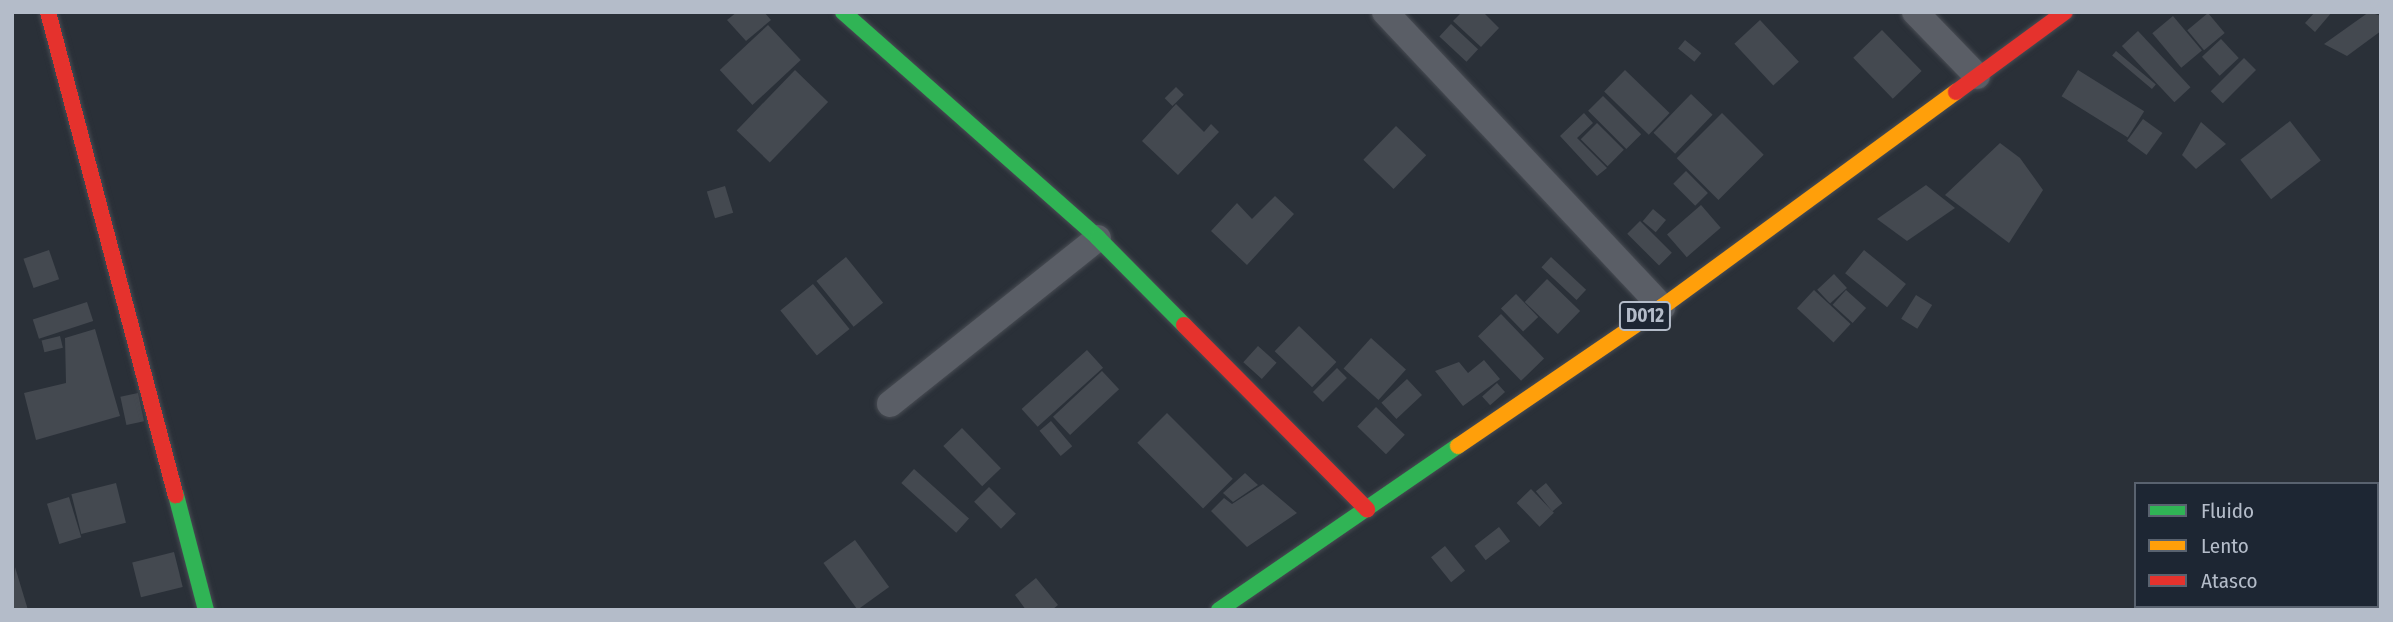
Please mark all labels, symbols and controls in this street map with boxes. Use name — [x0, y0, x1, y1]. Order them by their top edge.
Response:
road number: D012 — [1619, 300, 1671, 332]
legend — [2134, 482, 2379, 608]
text: Fluido — [2201, 498, 2254, 524]
text: Lento — [2201, 533, 2249, 559]
text: Atasco — [2201, 568, 2258, 594]

